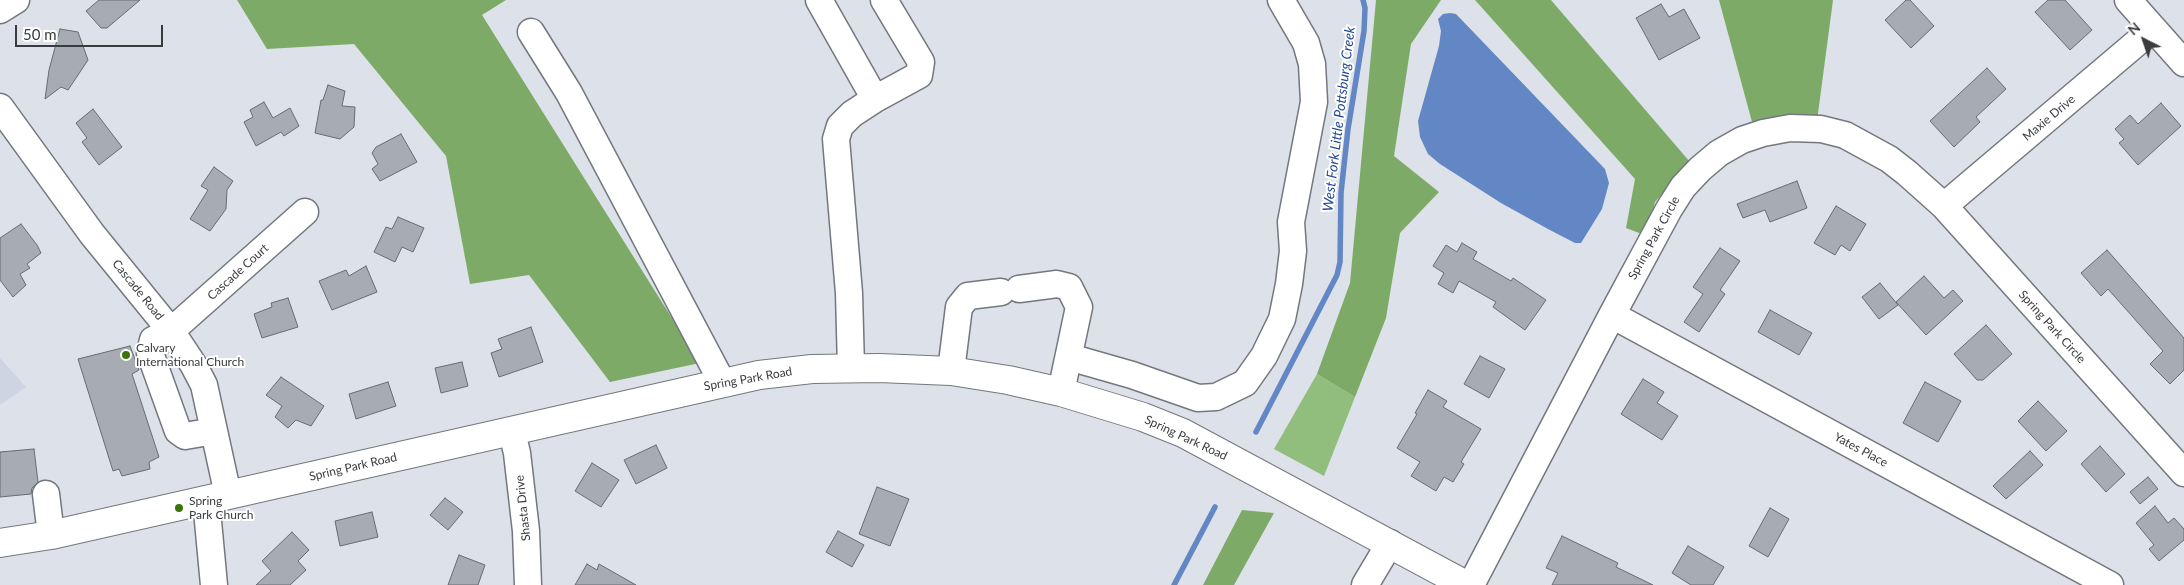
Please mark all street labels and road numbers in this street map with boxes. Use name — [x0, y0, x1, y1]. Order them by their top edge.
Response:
street label: Maxie Drive — [2020, 92, 2078, 144]
street label: Spring Park Circle — [1625, 194, 1683, 282]
street label: Cascade Court — [205, 241, 271, 303]
street label: Cascade Road — [109, 257, 167, 323]
street label: Spring Park Circle — [2016, 288, 2088, 366]
street label: Spring Park Road — [703, 364, 793, 394]
street label: Spring Park Road — [1142, 413, 1230, 463]
street label: Yates Place — [1832, 430, 1890, 470]
street label: Spring Park Road — [308, 450, 398, 484]
street label: Shasta Drive — [512, 474, 534, 542]

